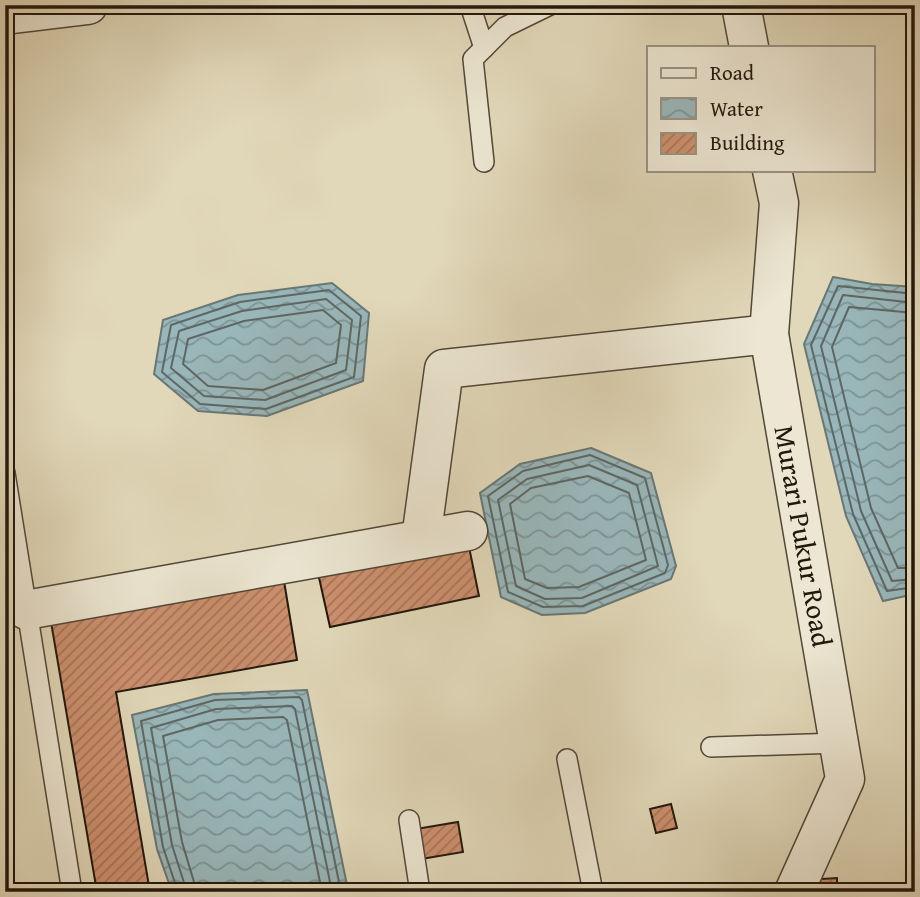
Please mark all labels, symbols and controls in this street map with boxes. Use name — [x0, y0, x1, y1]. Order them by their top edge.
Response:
legend — [647, 46, 874, 172]
text: Road — [710, 57, 755, 88]
text: Water — [710, 93, 763, 124]
text: Building — [710, 127, 785, 158]
street label: Murari Pukur Road — [764, 422, 844, 650]

